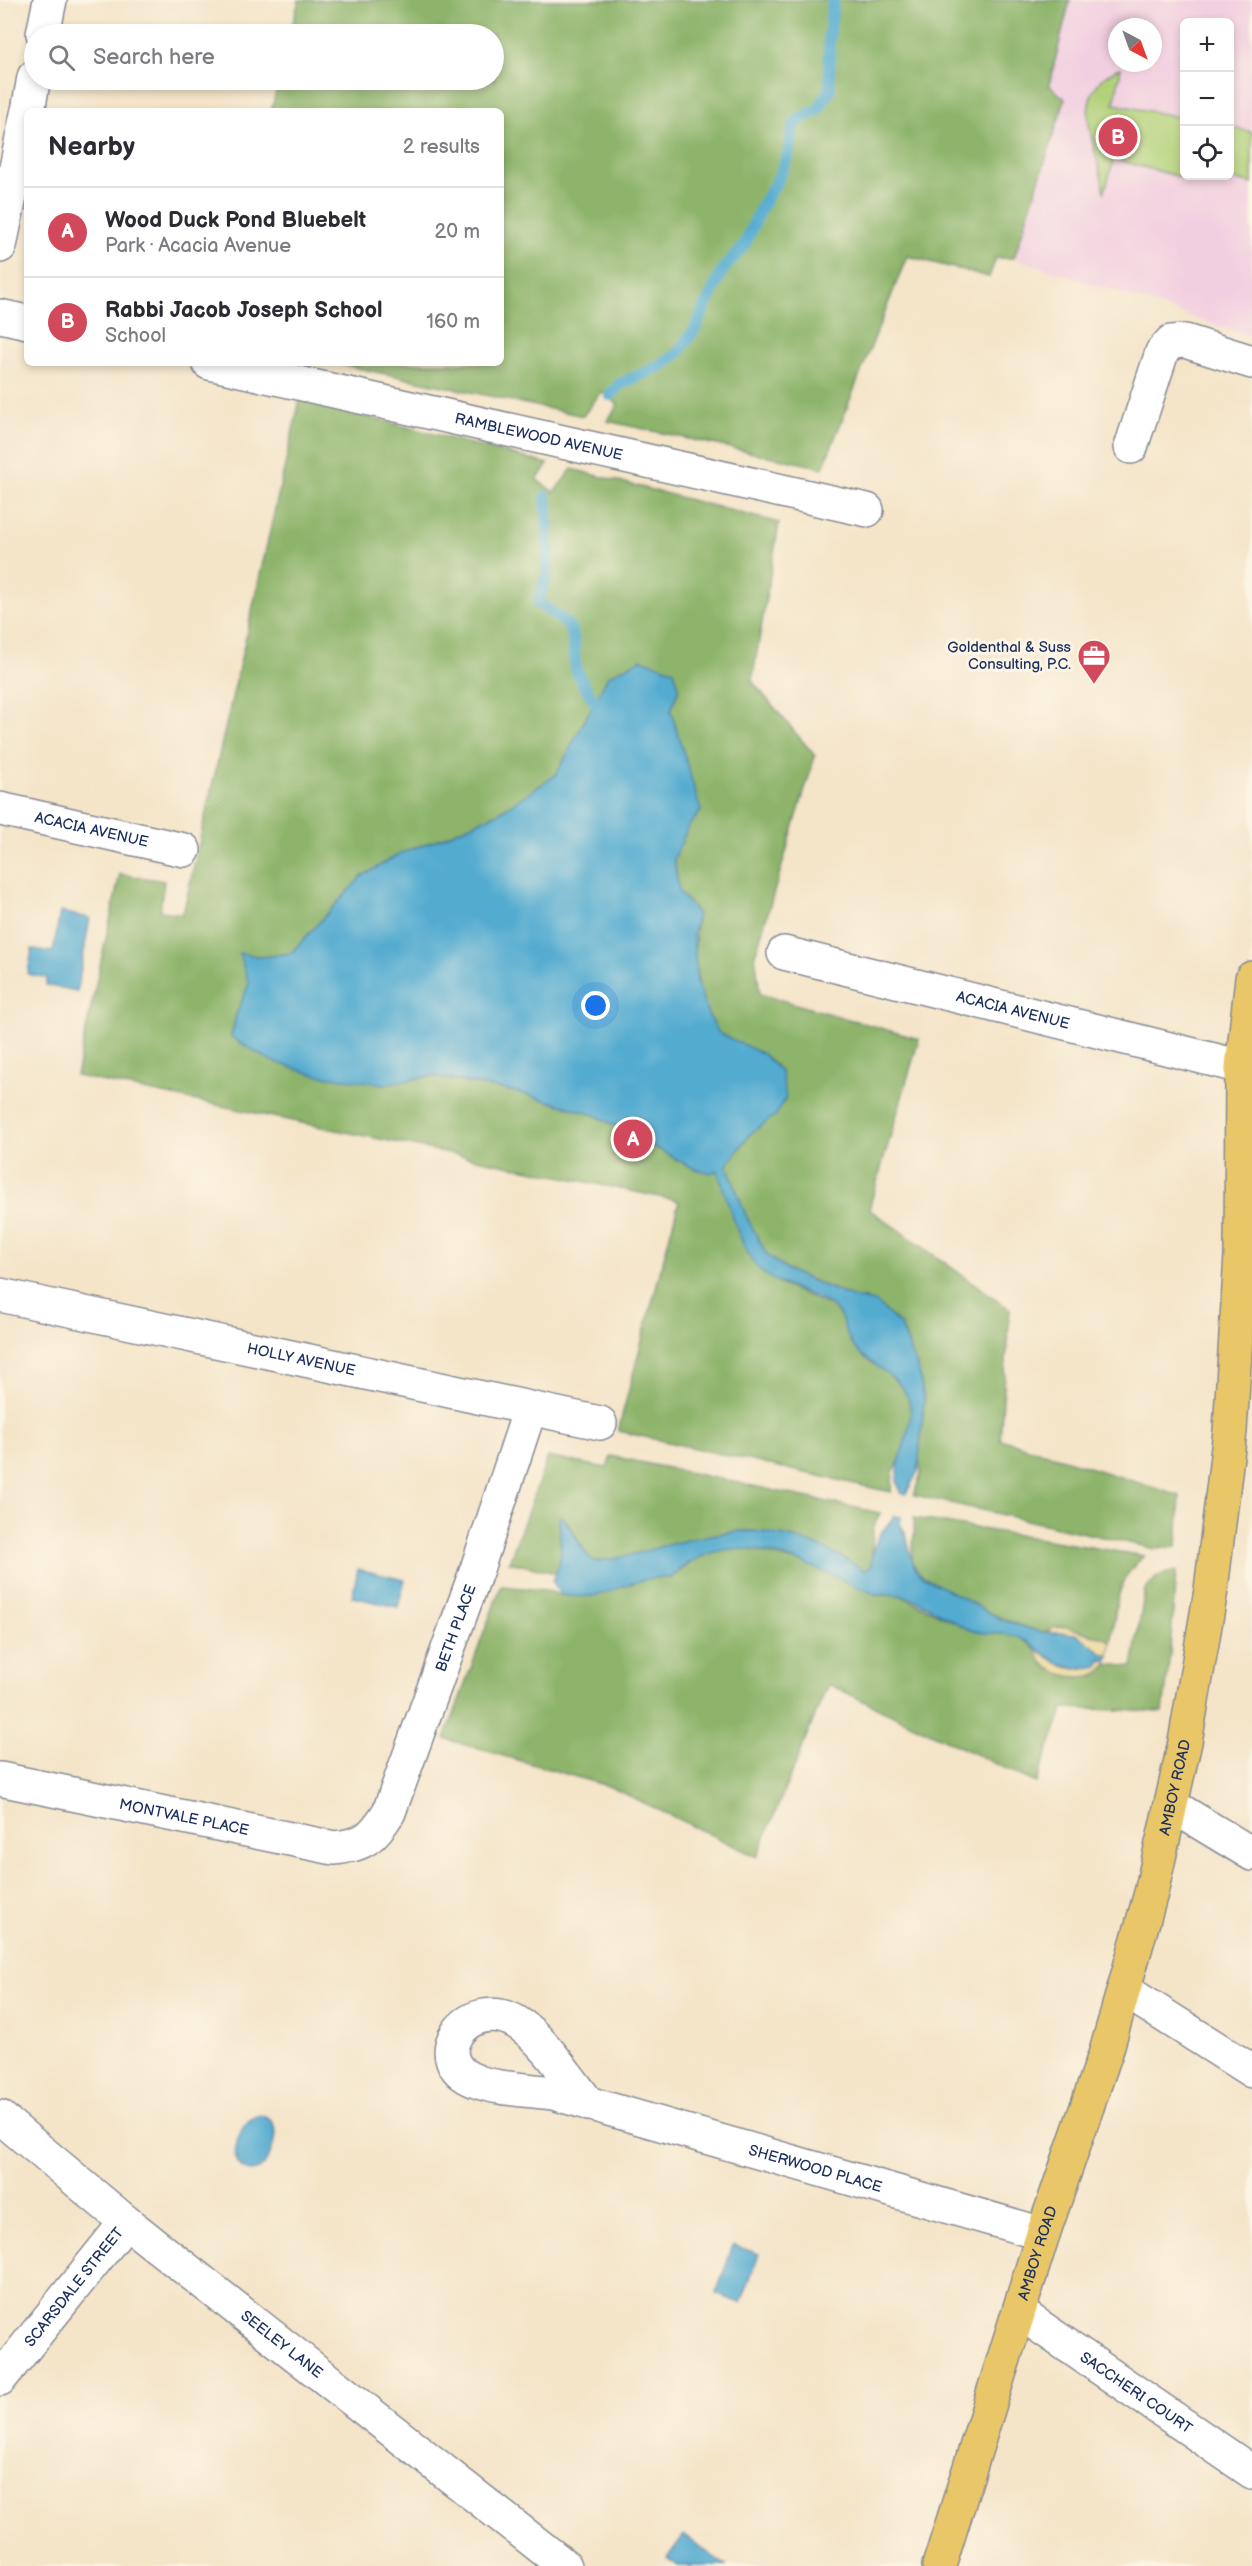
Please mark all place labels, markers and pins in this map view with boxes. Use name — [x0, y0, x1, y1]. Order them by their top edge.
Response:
pin: B — [1098, 114, 1138, 160]
place label: Goldenthal & Suss Consulting, P.C. — [947, 638, 1072, 674]
office icon: Goldenthal & Suss Consulting, P.C. — [1076, 638, 1112, 685]
pin: A — [614, 1116, 652, 1162]

